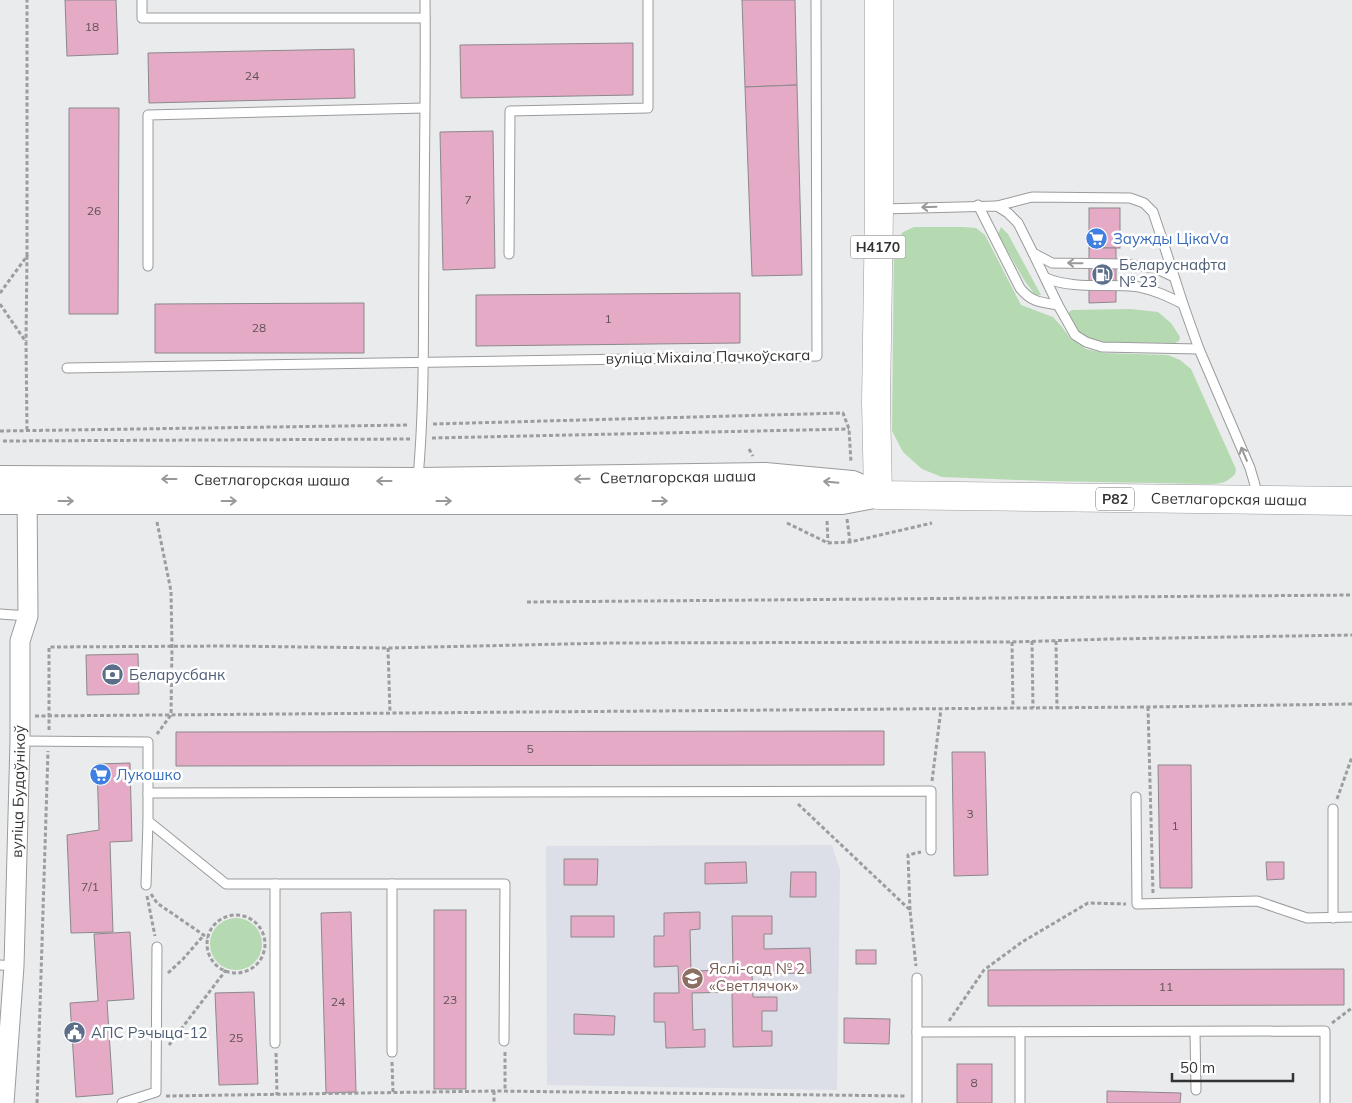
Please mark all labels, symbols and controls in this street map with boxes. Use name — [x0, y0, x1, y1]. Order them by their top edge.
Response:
house number: 18 — [85, 19, 99, 34]
house number: 24 — [245, 68, 259, 83]
house number: 7 — [464, 192, 472, 207]
house number: 26 — [87, 203, 101, 218]
one-way arrow — [921, 203, 937, 212]
supermarket icon: Заужды ЦікаVа — [1085, 227, 1109, 251]
place label: Заужды ЦікаVа — [1113, 229, 1229, 248]
road number: Н4170 — [850, 236, 906, 258]
place label: Беларуснафта № 23 — [1119, 255, 1226, 291]
one-way arrow — [1068, 259, 1084, 268]
fuel station icon: Беларуснафта № 23 — [1091, 262, 1115, 286]
house number: 1 — [604, 311, 612, 326]
house number: 28 — [252, 320, 266, 335]
street label: вуліца Міхаіла Пачкоўскага — [606, 345, 810, 368]
one-way arrow — [1239, 447, 1248, 462]
street label: Светлагорская шаша — [600, 466, 756, 487]
street label: Светлагорская шаша — [194, 470, 350, 490]
one-way arrow — [161, 474, 178, 484]
one-way arrow — [574, 474, 590, 483]
one-way arrow — [376, 476, 392, 486]
one-way arrow — [824, 477, 840, 487]
road number: Р82 — [1096, 488, 1134, 510]
street label: Светлагорская шаша — [1151, 488, 1307, 509]
one-way arrow — [58, 496, 74, 506]
one-way arrow — [220, 496, 236, 506]
one-way arrow — [435, 496, 451, 506]
one-way arrow — [652, 496, 668, 506]
bank icon: Беларусбанк — [101, 663, 125, 687]
place label: Беларусбанк — [129, 665, 226, 684]
street label: вуліца Будаўнікоў — [7, 725, 29, 858]
house number: 5 — [526, 741, 534, 756]
supermarket icon: Лукошко — [88, 763, 112, 787]
place label: Лукошко — [116, 765, 181, 784]
house number: 3 — [966, 806, 974, 821]
house number: 1 — [1171, 818, 1179, 833]
house number: 7/1 — [81, 879, 99, 894]
place label: Яслі-сад № 2 «Светлячок» — [709, 959, 805, 995]
school or university icon: Яслі-сад № 2 «Светлячок» — [681, 966, 705, 990]
house number: 11 — [1159, 979, 1173, 994]
house number: 23 — [443, 992, 457, 1007]
house number: 24 — [331, 994, 345, 1009]
public building icon: АПС Рэчыца-12 — [63, 1021, 87, 1045]
place label: АПС Рэчыца-12 — [91, 1023, 208, 1042]
house number: 25 — [229, 1030, 243, 1045]
scale bar — [1172, 1050, 1293, 1082]
text: 50 m — [1180, 1058, 1215, 1077]
house number: 8 — [970, 1075, 978, 1090]

